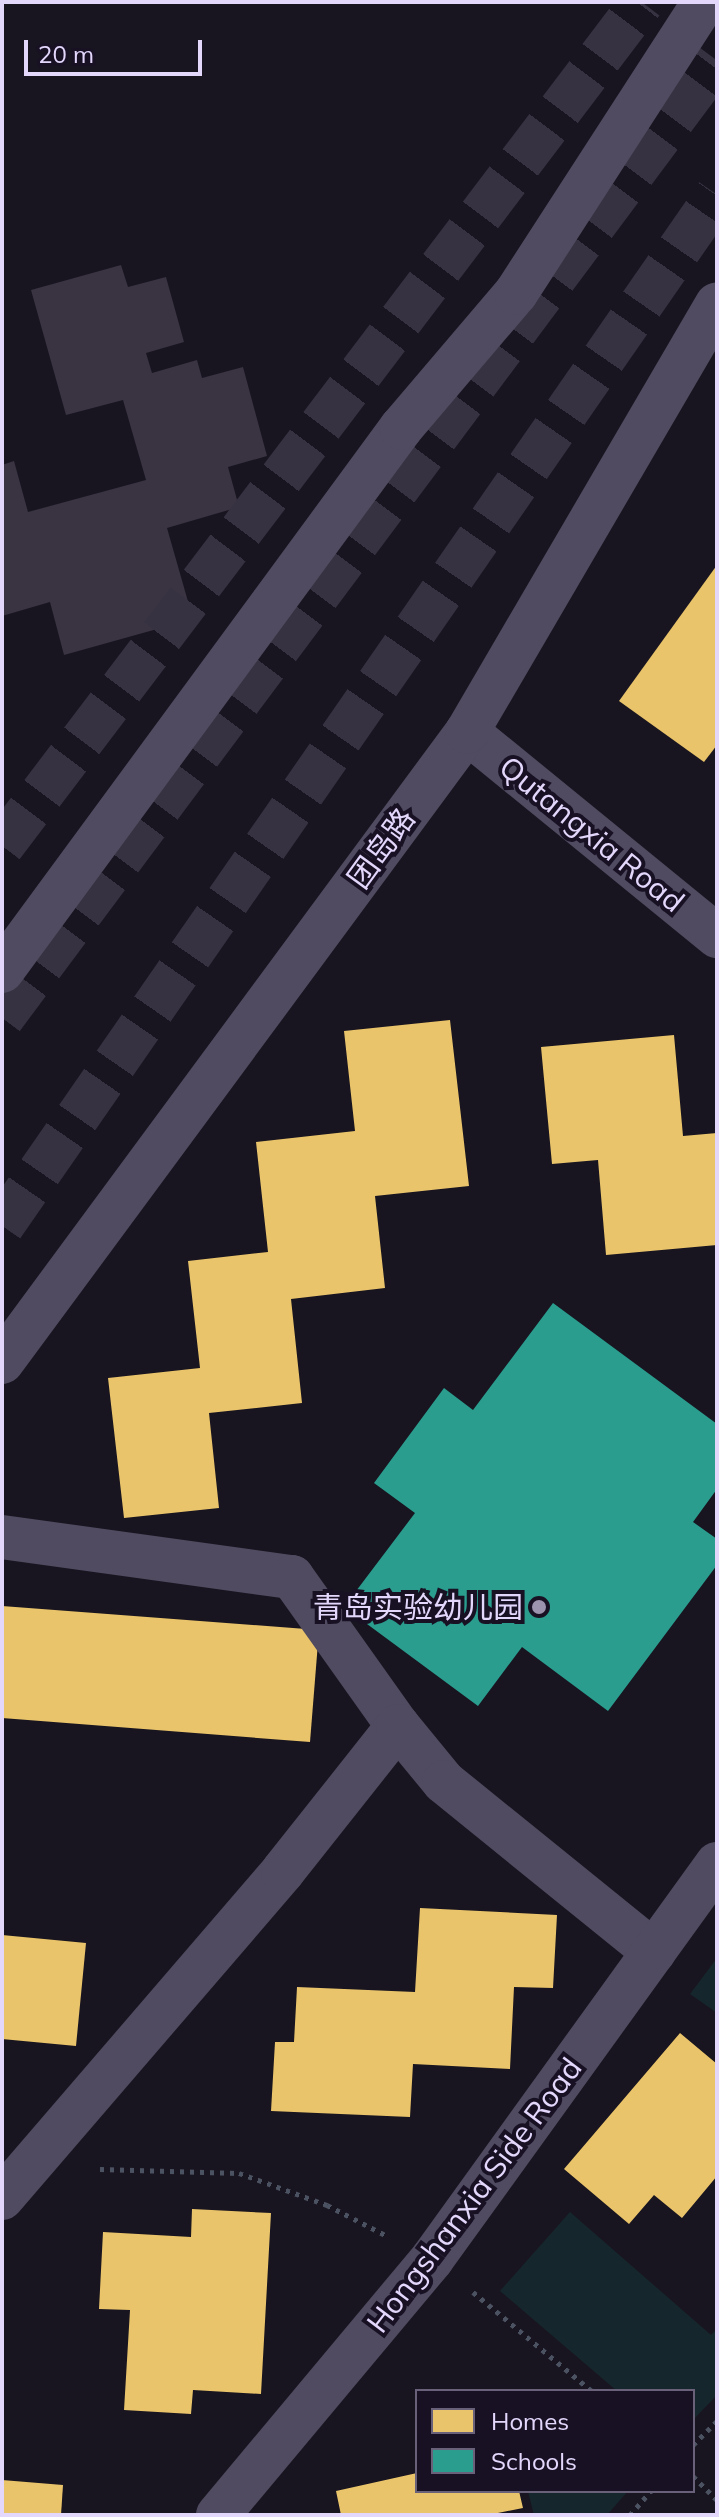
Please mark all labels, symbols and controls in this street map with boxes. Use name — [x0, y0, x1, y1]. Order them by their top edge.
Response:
scale bar — [28, 24, 206, 74]
text: 20 m — [38, 39, 94, 69]
street label: Qutangxia Road — [492, 749, 692, 919]
street label: 团岛路 — [340, 801, 422, 895]
place label: 青岛实验幼儿园 — [313, 1589, 523, 1625]
marker: 青岛实验幼儿园 — [530, 1598, 548, 1616]
street label: Hongshanxia Side Road — [359, 2051, 589, 2339]
legend — [415, 2389, 695, 2493]
text: Homes — [491, 2406, 569, 2436]
text: Schools — [491, 2446, 577, 2476]

